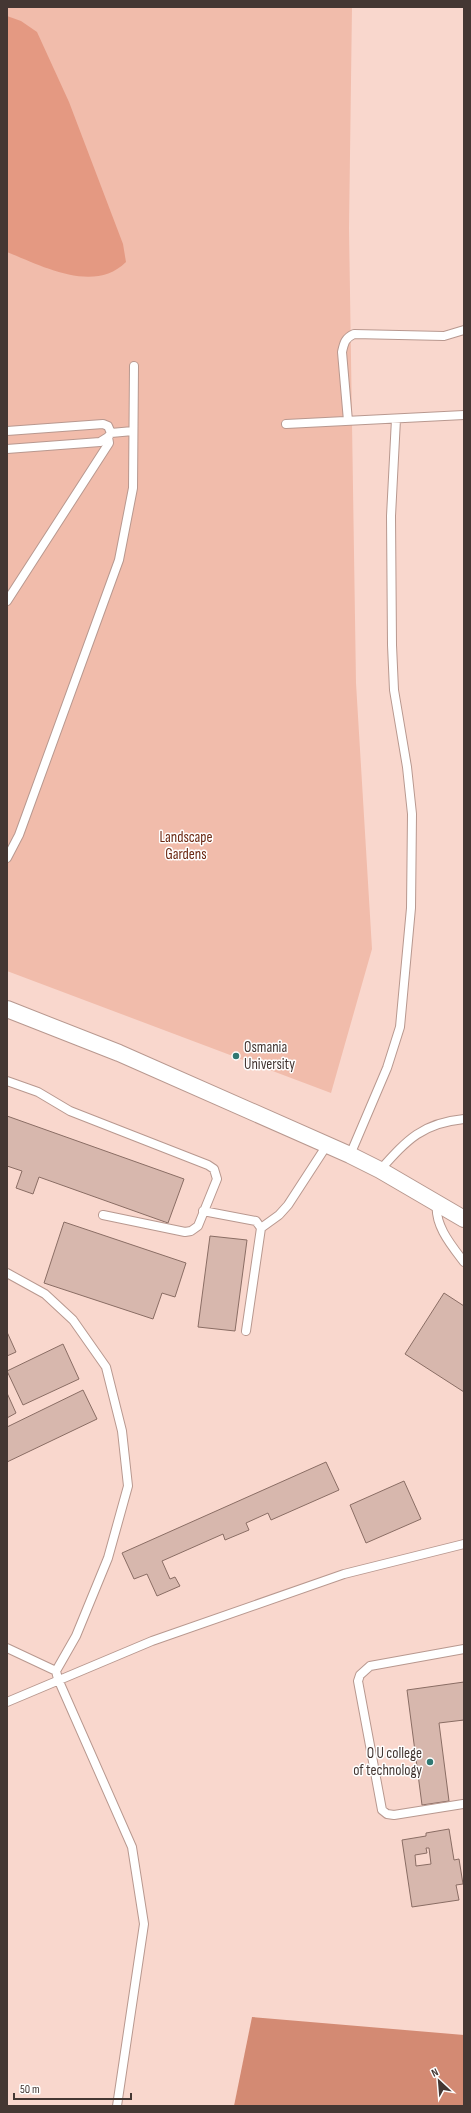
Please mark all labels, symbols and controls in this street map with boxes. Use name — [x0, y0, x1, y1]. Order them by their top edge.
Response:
park label: Landscape Gardens — [159, 828, 213, 864]
place label: Osmania University — [244, 1038, 295, 1074]
marker: Osmania University — [231, 1051, 241, 1061]
place label: O U college of technology — [353, 1744, 422, 1780]
marker: O U college of technology — [425, 1757, 435, 1767]
north arrow — [419, 2061, 459, 2101]
text: N — [429, 2065, 440, 2080]
scale bar — [14, 2075, 131, 2101]
text: 50 m — [20, 2082, 40, 2097]

